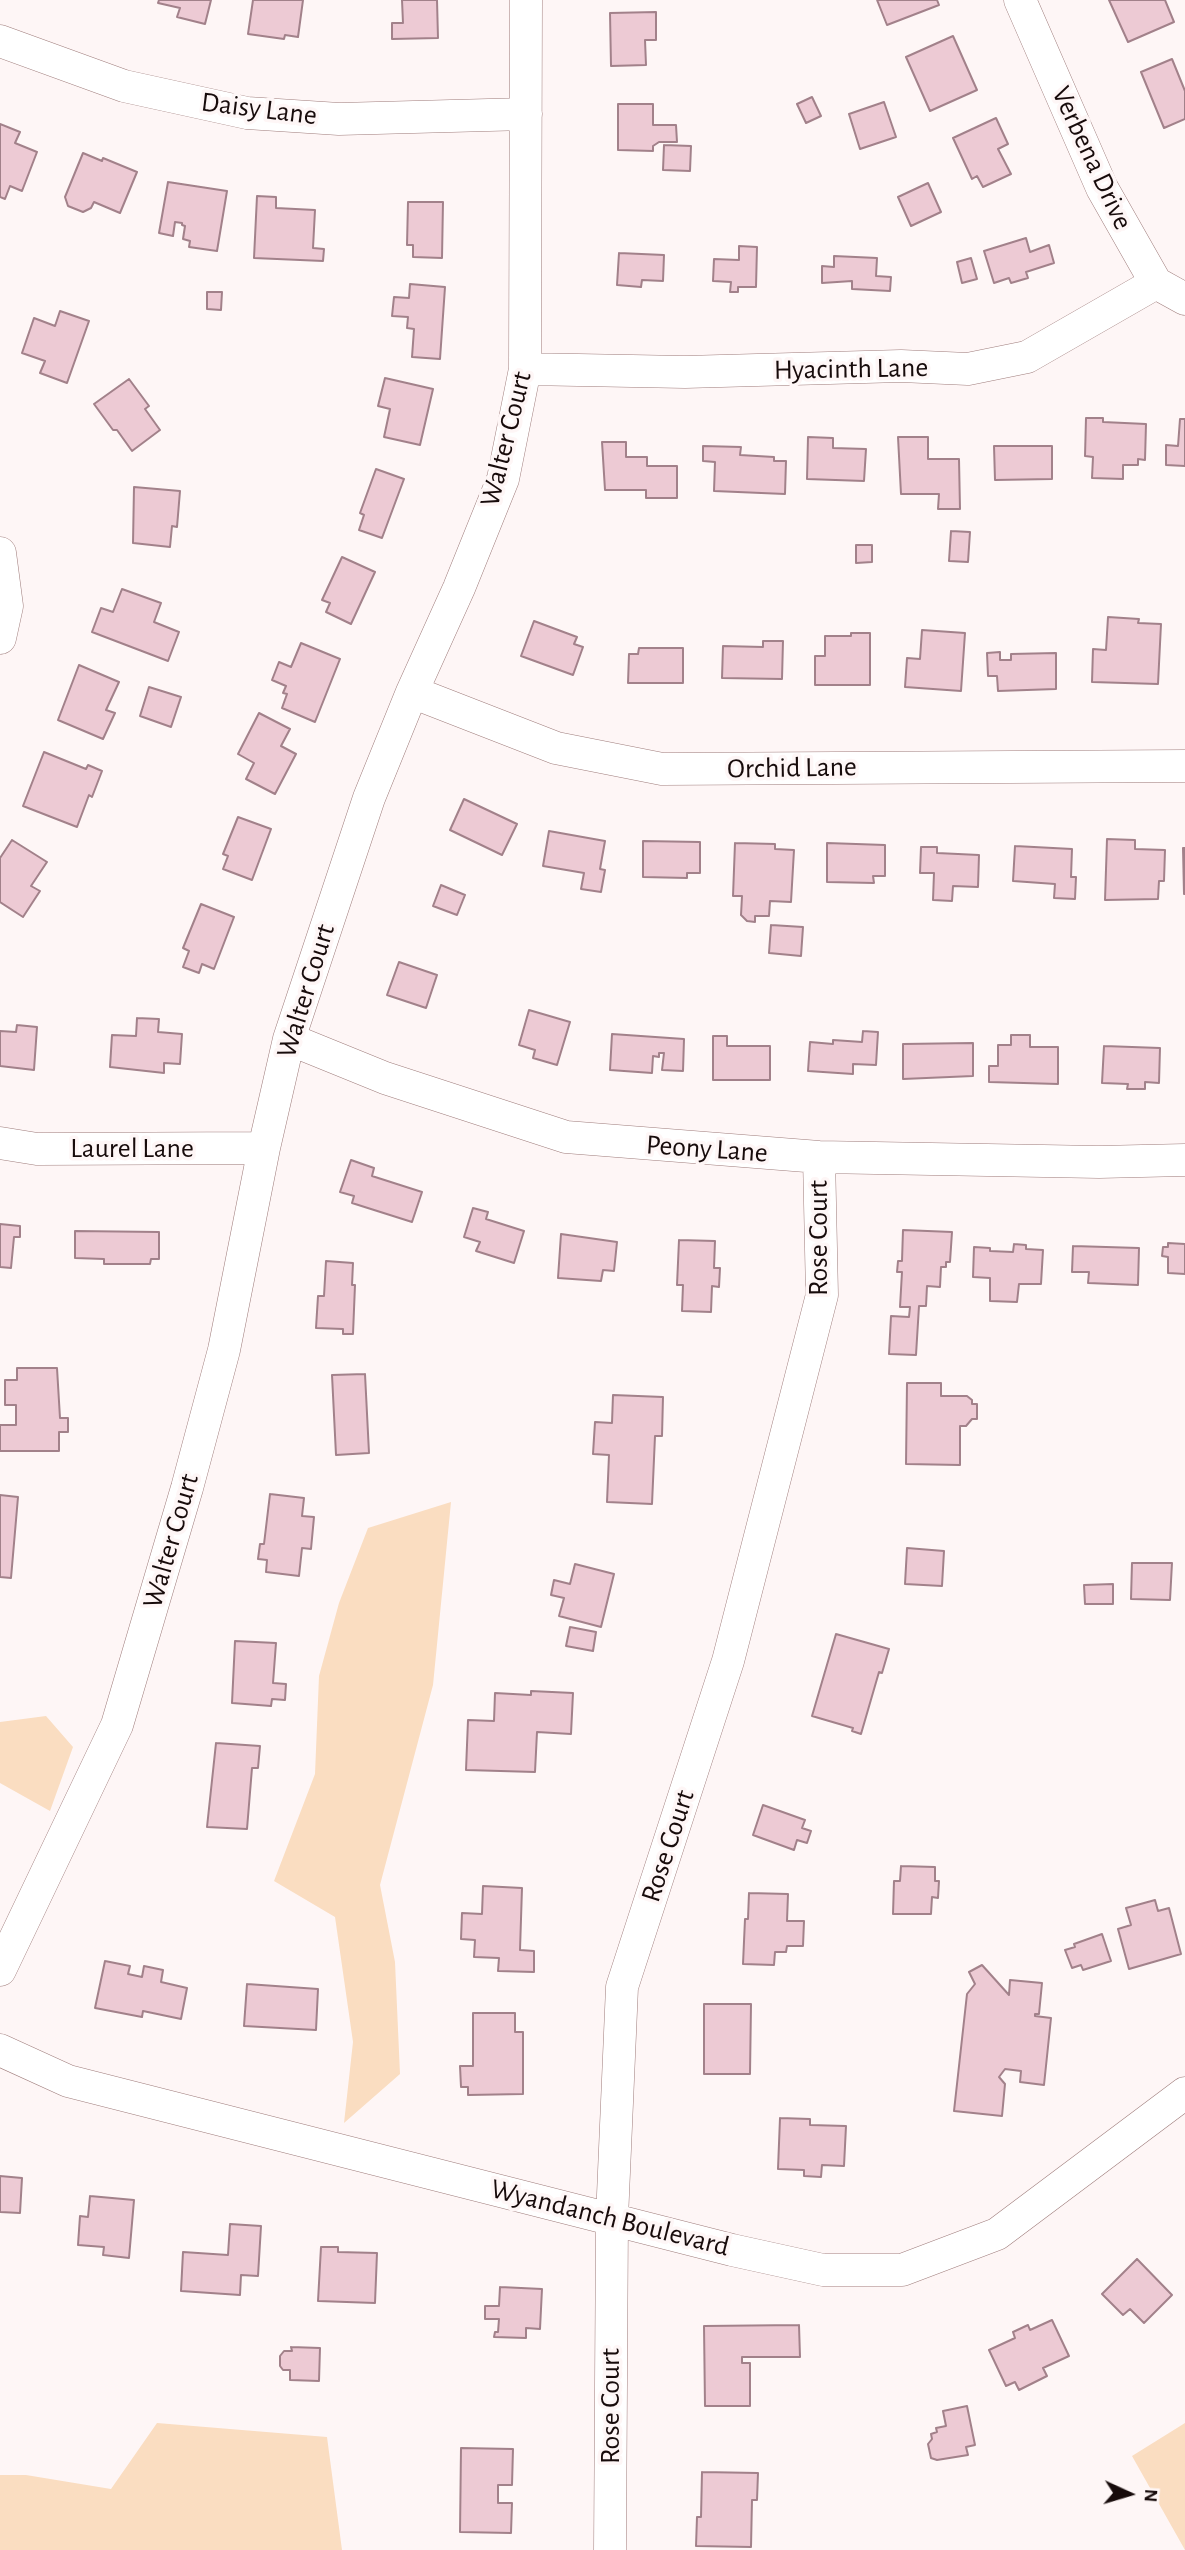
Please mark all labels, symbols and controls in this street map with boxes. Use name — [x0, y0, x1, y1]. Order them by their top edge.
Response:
street label: Verbena Drive — [1044, 81, 1140, 235]
street label: Daisy Lane — [199, 85, 319, 133]
street label: Hyacinth Lane — [773, 351, 929, 387]
street label: Walter Court — [473, 368, 539, 510]
street label: Orchid Lane — [727, 750, 857, 786]
street label: Walter Court — [270, 920, 342, 1062]
street label: Peony Lane — [645, 1128, 769, 1170]
street label: Laurel Lane — [70, 1132, 194, 1166]
street label: Rose Court — [802, 1180, 836, 1296]
street label: Walter Court — [136, 1470, 206, 1612]
street label: Rose Court — [634, 1786, 702, 1906]
street label: Wyandanch Boulevard — [487, 2172, 733, 2264]
street label: Rose Court — [594, 2348, 628, 2464]
north arrow — [1094, 2459, 1164, 2529]
text: N — [1141, 2488, 1160, 2503]

